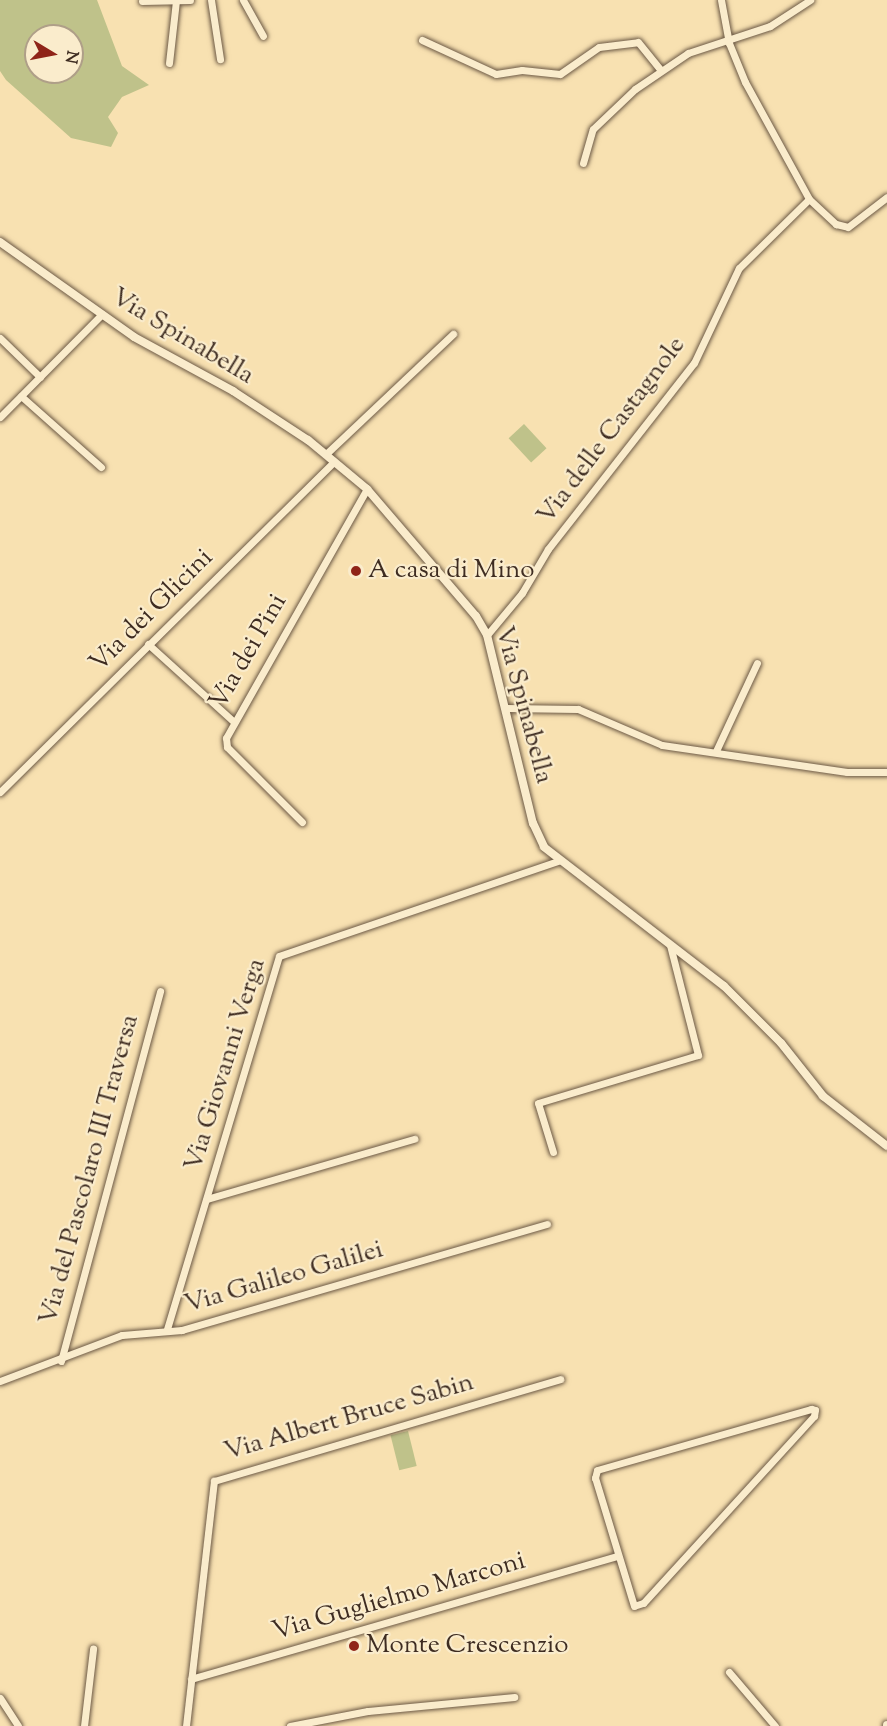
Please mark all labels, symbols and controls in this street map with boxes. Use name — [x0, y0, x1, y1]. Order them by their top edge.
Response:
north arrow — [24, 24, 84, 84]
text: N — [58, 49, 83, 65]
street label: Via Spinabella — [105, 282, 259, 392]
street label: Via delle Castagnole — [531, 331, 693, 531]
street label: Via dei Glicini — [84, 543, 220, 679]
place label: A casa di Mino — [368, 555, 534, 587]
marker: A casa di Mino — [349, 564, 363, 578]
street label: Via dei Pini — [203, 589, 295, 715]
street label: Via Spinabella — [487, 623, 559, 787]
street label: Via Giovanni Verga — [179, 955, 273, 1175]
street label: Via del Pascolaro III Traversa — [34, 1012, 146, 1328]
street label: Via Galileo Galilei — [181, 1235, 387, 1321]
street label: Via Albert Bruce Sabin — [221, 1367, 477, 1469]
street label: Via Guglielmo Marconi — [269, 1546, 529, 1648]
place label: Monte Crescenzio — [366, 1630, 569, 1662]
marker: Monte Crescenzio — [347, 1639, 361, 1653]

